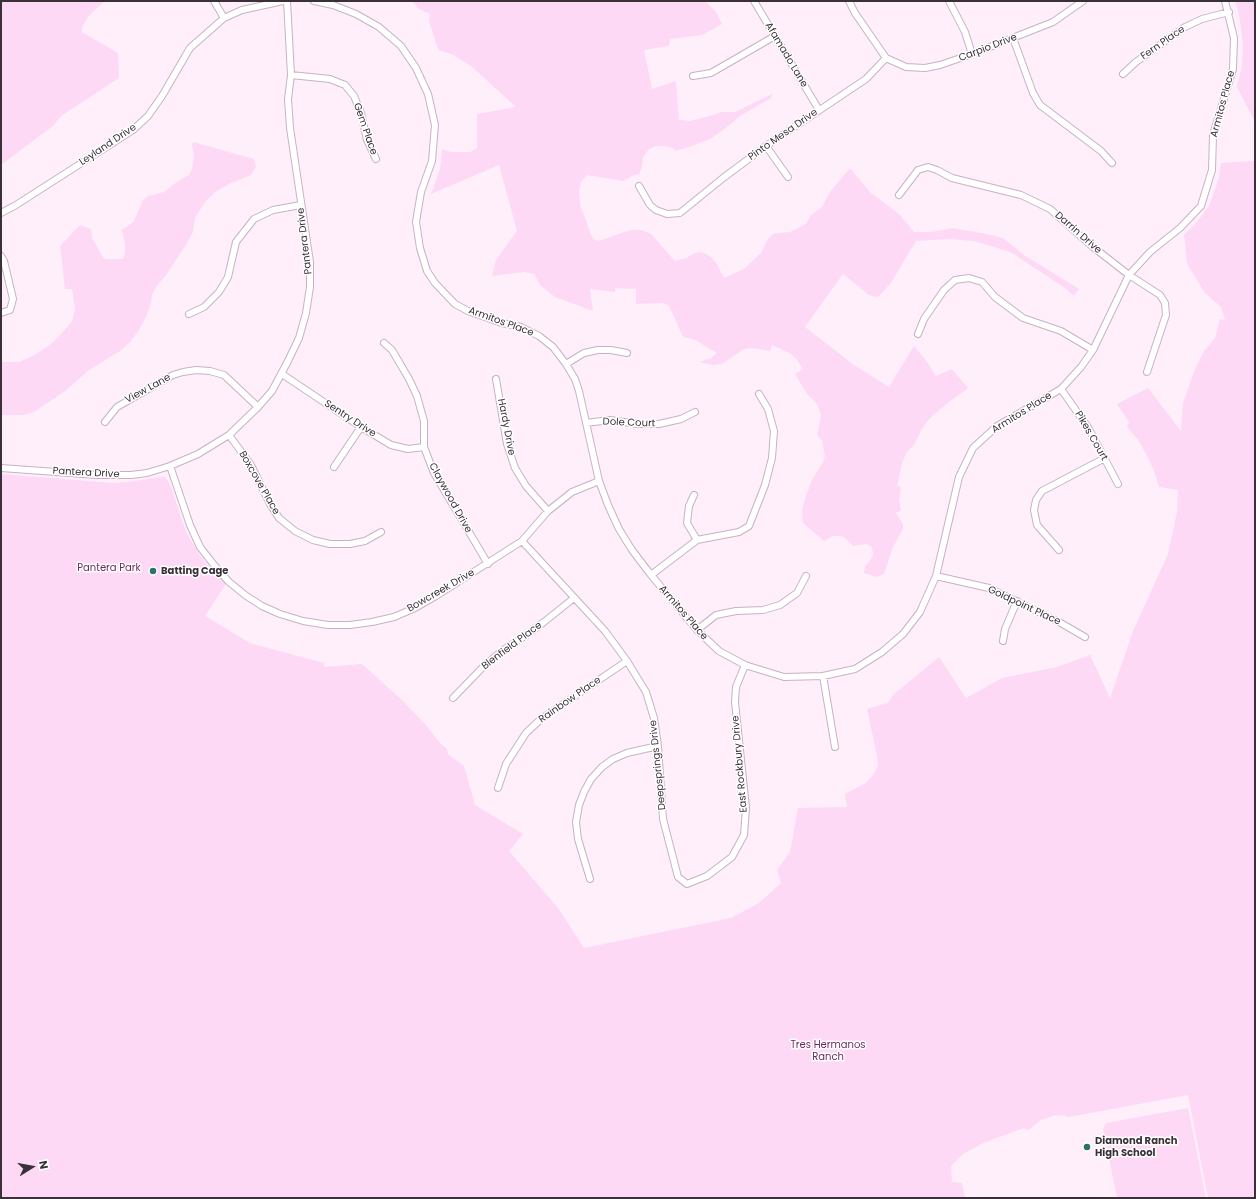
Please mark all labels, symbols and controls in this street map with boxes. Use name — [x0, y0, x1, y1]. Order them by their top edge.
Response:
street label: Afamado Lane — [762, 20, 810, 90]
street label: Fern Place — [1139, 23, 1187, 63]
street label: Carpio Drive — [957, 31, 1019, 65]
street label: Armitos Place — [1208, 69, 1238, 139]
street label: Gem Place — [350, 101, 380, 157]
street label: Pinto Mesa Drive — [746, 107, 820, 163]
street label: Leyland Drive — [77, 121, 139, 169]
street label: Pantera Drive — [295, 207, 315, 275]
street label: Darrin Drive — [1052, 209, 1104, 257]
street label: Armitos Place — [467, 305, 535, 339]
street label: View Lane — [123, 372, 173, 406]
street label: Armitos Place — [990, 390, 1054, 436]
street label: Sentry Drive — [322, 398, 378, 440]
street label: Hardy Drive — [495, 398, 517, 456]
street label: Pikes Court — [1072, 409, 1110, 463]
street label: Dole Court — [602, 416, 656, 430]
street label: Boxcove Place — [236, 449, 282, 517]
street label: Claywood Drive — [426, 461, 474, 535]
street label: Pantera Drive — [52, 465, 120, 481]
park label: Pantera Park — [77, 562, 141, 574]
place label: Batting Cage — [161, 565, 228, 577]
marker: Batting Cage — [148, 566, 158, 576]
street label: Bowcreek Drive — [405, 567, 477, 615]
street label: Armitos Place — [656, 583, 710, 643]
street label: Goldpoint Place — [986, 584, 1062, 628]
street label: Blenfield Place — [480, 619, 544, 673]
street label: Rainbow Place — [537, 674, 603, 726]
street label: East Rockbury Drive — [730, 715, 750, 813]
street label: Deepsprings Drive — [647, 719, 669, 811]
park label: Tres Hermanos Ranch — [790, 1039, 866, 1062]
place label: Diamond Ranch High School — [1095, 1135, 1177, 1158]
marker: Diamond Ranch High School — [1082, 1142, 1092, 1152]
north arrow — [12, 1147, 52, 1187]
text: N — [35, 1159, 52, 1170]

